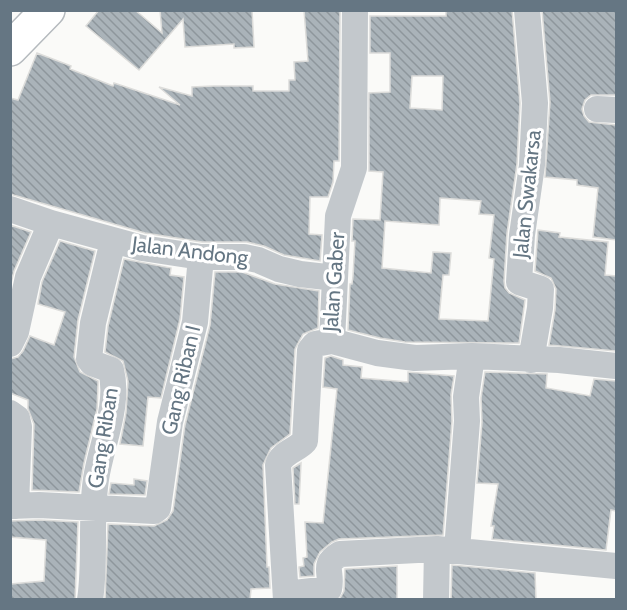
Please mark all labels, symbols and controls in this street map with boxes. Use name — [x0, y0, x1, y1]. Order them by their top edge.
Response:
street label: Jalan Swakarsa — [507, 129, 546, 260]
street label: Jalan Andong — [130, 231, 250, 270]
street label: Jalan Gaber — [317, 231, 349, 334]
street label: Gang Riban I — [156, 323, 205, 437]
street label: Gang Riban — [82, 386, 123, 490]

